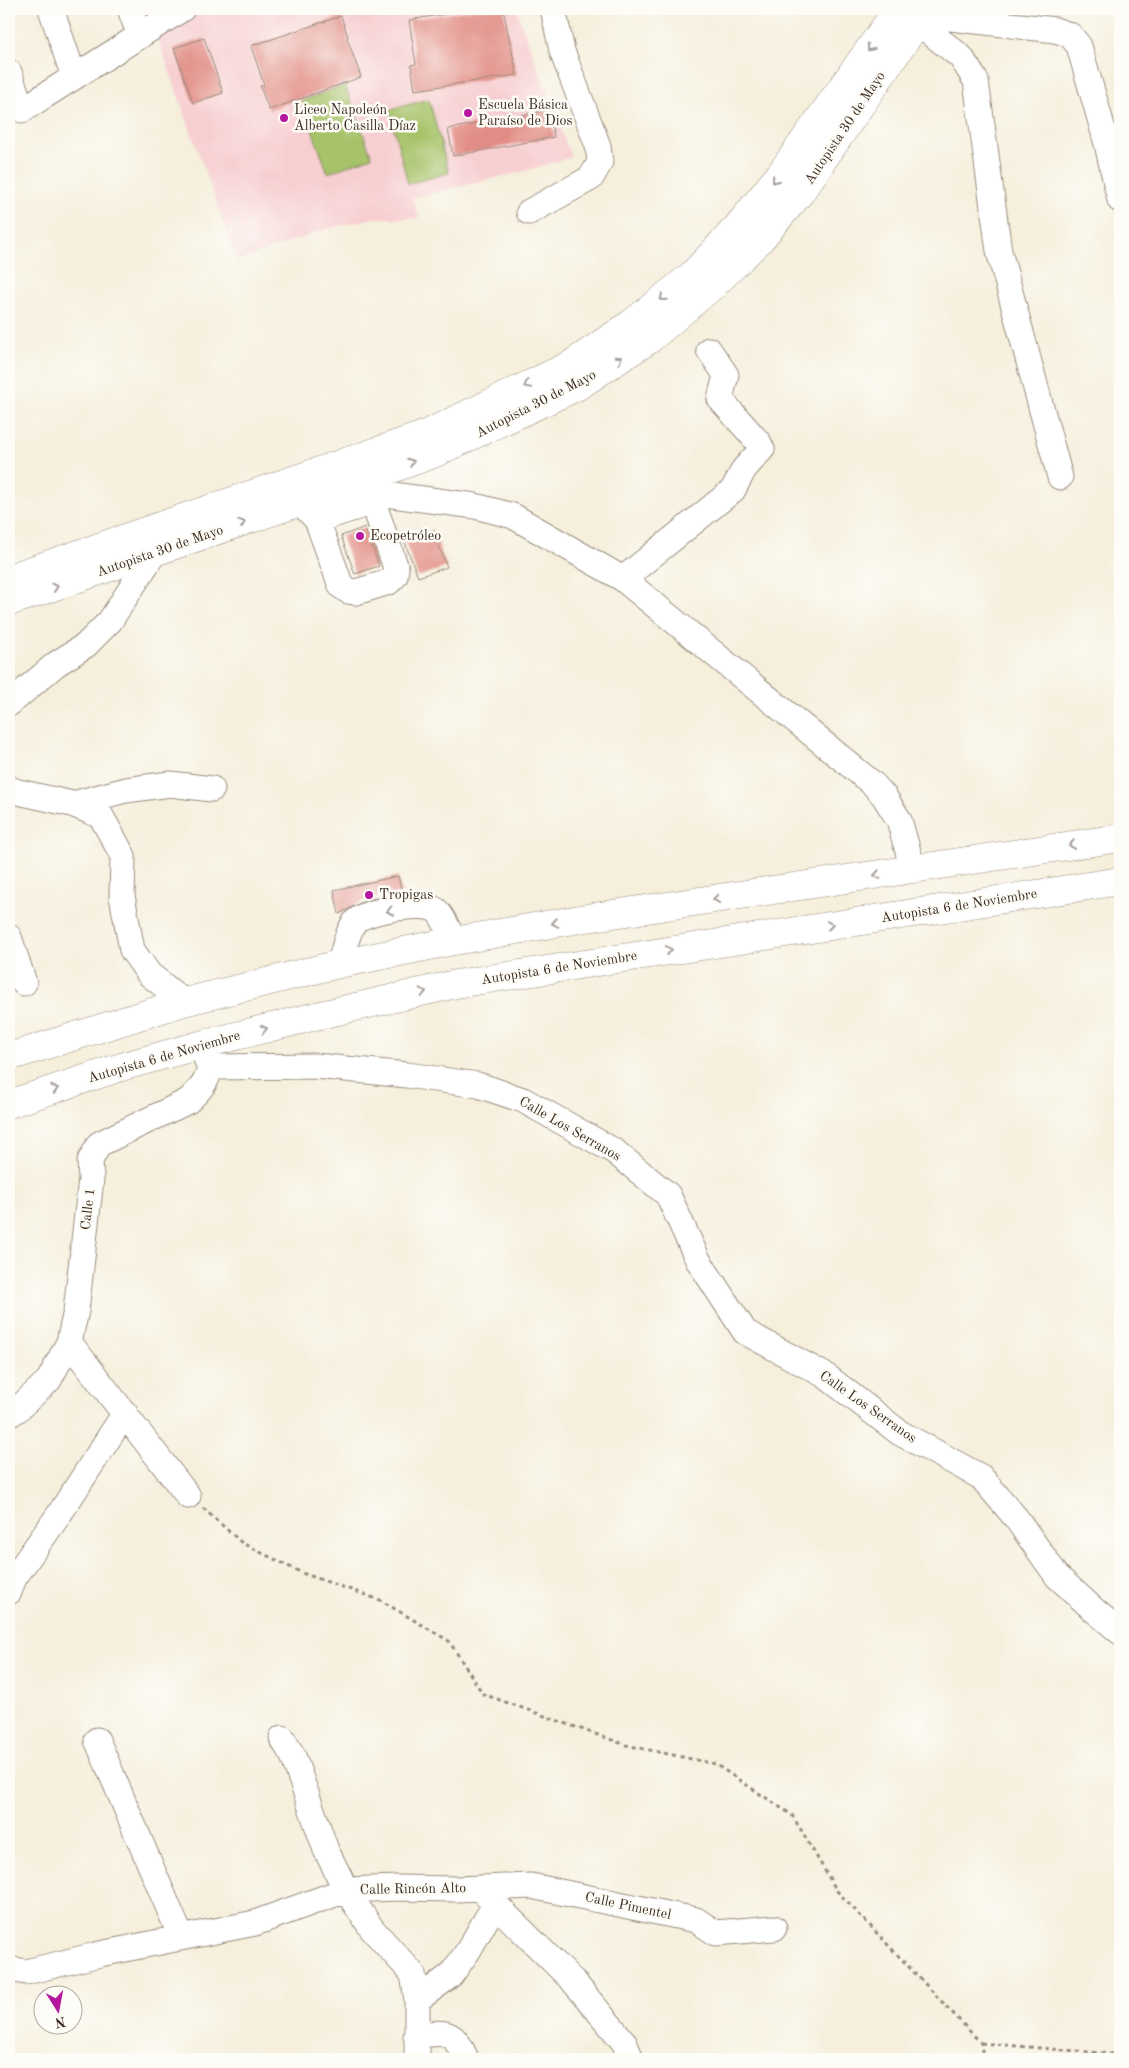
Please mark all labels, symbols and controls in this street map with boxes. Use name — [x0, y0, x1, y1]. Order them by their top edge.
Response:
one-way arrow — [867, 43, 876, 52]
street label: Autopista 30 de Mayo — [802, 69, 888, 187]
place label: Escuela Básica Paraíso de Dios — [478, 98, 573, 128]
place label: Liceo Napoleón Alberto Casilla Díaz — [294, 103, 416, 133]
marker: Escuela Básica Paraíso de Dios — [462, 107, 474, 119]
marker: Liceo Napoleón Alberto Casilla Díaz — [278, 112, 290, 124]
one-way arrow — [771, 175, 780, 184]
one-way arrow — [660, 292, 669, 300]
one-way arrow — [613, 356, 623, 365]
street label: Autopista 30 de Mayo — [474, 368, 598, 440]
one-way arrow — [523, 379, 532, 389]
one-way arrow — [407, 458, 415, 468]
one-way arrow — [237, 519, 245, 529]
street label: Autopista 30 de Mayo — [95, 523, 225, 579]
place label: Ecopetróleo — [370, 529, 441, 543]
marker: Ecopetróleo — [354, 530, 366, 542]
one-way arrow — [50, 583, 59, 593]
one-way arrow — [1068, 839, 1076, 850]
one-way arrow — [872, 869, 881, 879]
street label: Autopista 6 de Noviembre — [880, 887, 1038, 925]
place label: Tropigas — [379, 888, 433, 902]
marker: Tropigas — [363, 889, 375, 901]
one-way arrow — [712, 893, 720, 903]
one-way arrow — [385, 905, 394, 915]
one-way arrow — [551, 918, 560, 928]
one-way arrow — [825, 921, 834, 931]
one-way arrow — [665, 946, 674, 956]
street label: Autopista 6 de Noviembre — [480, 949, 638, 987]
one-way arrow — [418, 987, 427, 998]
one-way arrow — [260, 1024, 268, 1034]
street label: Autopista 6 de Noviembre — [86, 1029, 242, 1085]
one-way arrow — [50, 1085, 59, 1095]
street label: Calle Los Serranos — [517, 1094, 623, 1164]
street label: Calle 1 — [78, 1187, 98, 1231]
street label: Calle Los Serranos — [817, 1368, 919, 1446]
street label: Calle Rincón Alto — [360, 1881, 466, 1897]
street label: Calle Pimentel — [584, 1890, 673, 1922]
north arrow — [32, 1986, 82, 2036]
text: N — [53, 2014, 67, 2030]

